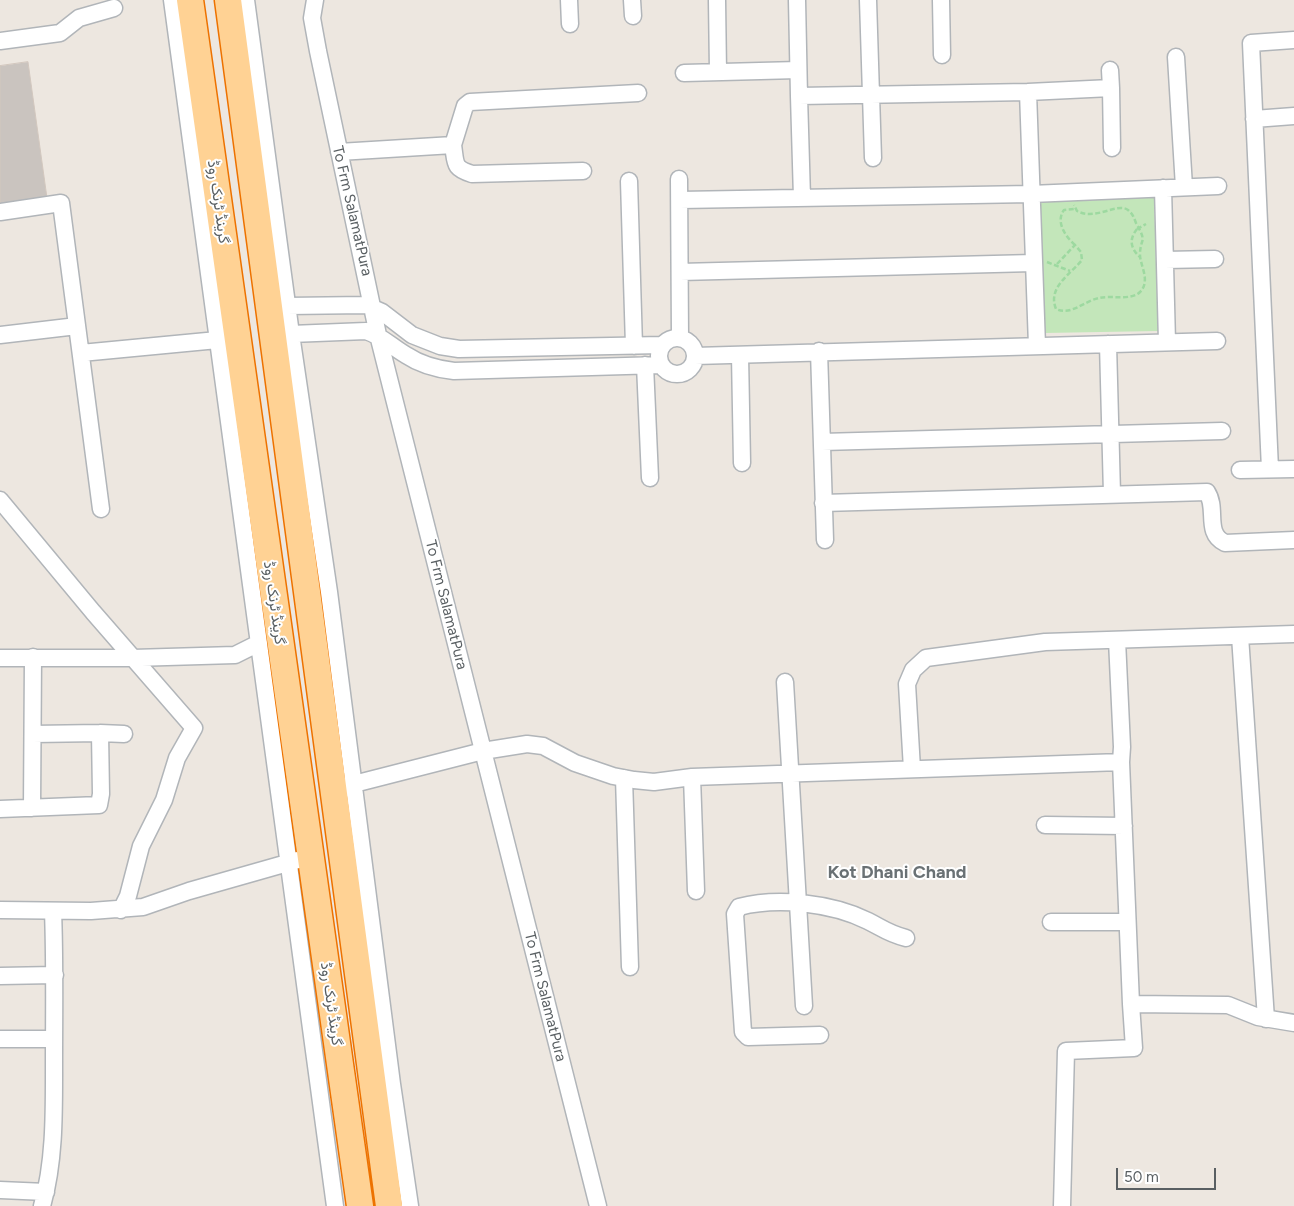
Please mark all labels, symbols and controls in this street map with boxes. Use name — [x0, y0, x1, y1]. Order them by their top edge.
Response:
street label: To Frm SalamatPura — [328, 144, 376, 278]
street label: گرینڈ ٹرنک روڈ — [203, 159, 233, 245]
street label: To Frm SalamatPura — [421, 538, 471, 672]
street label: گرینڈ ٹرنک روڈ — [259, 560, 289, 646]
district label: Kot Dhani Chand — [828, 862, 966, 884]
street label: To Frm SalamatPura — [520, 930, 570, 1064]
street label: گرینڈ ٹرنک روڈ — [316, 961, 346, 1047]
scale bar — [1119, 1158, 1219, 1190]
text: 50 m — [1124, 1168, 1159, 1186]

